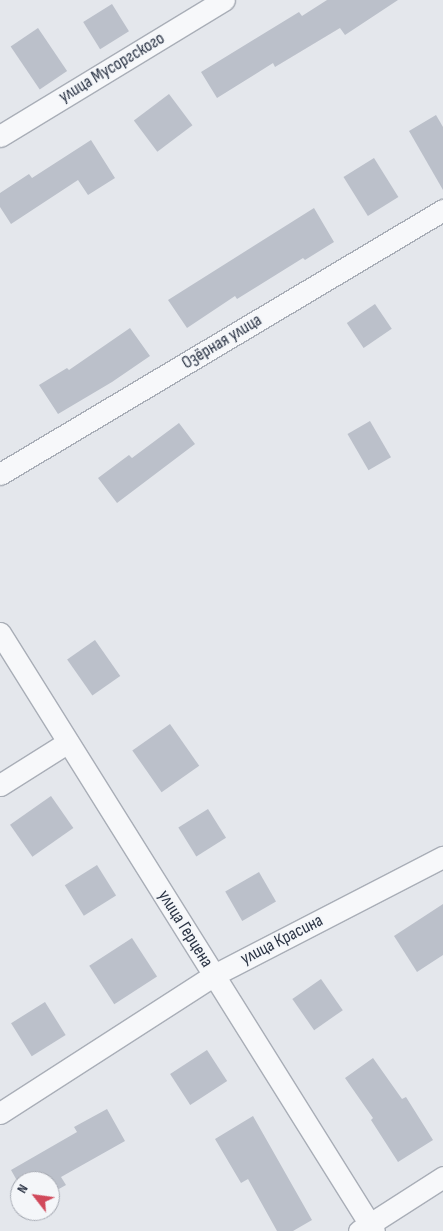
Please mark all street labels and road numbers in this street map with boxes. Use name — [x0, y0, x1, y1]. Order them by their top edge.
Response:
street label: улица Мусоргского — [55, 28, 169, 108]
street label: Озёрная улица — [178, 310, 266, 374]
street label: улица Герцена — [153, 886, 217, 972]
street label: улица Красина — [237, 910, 327, 970]

